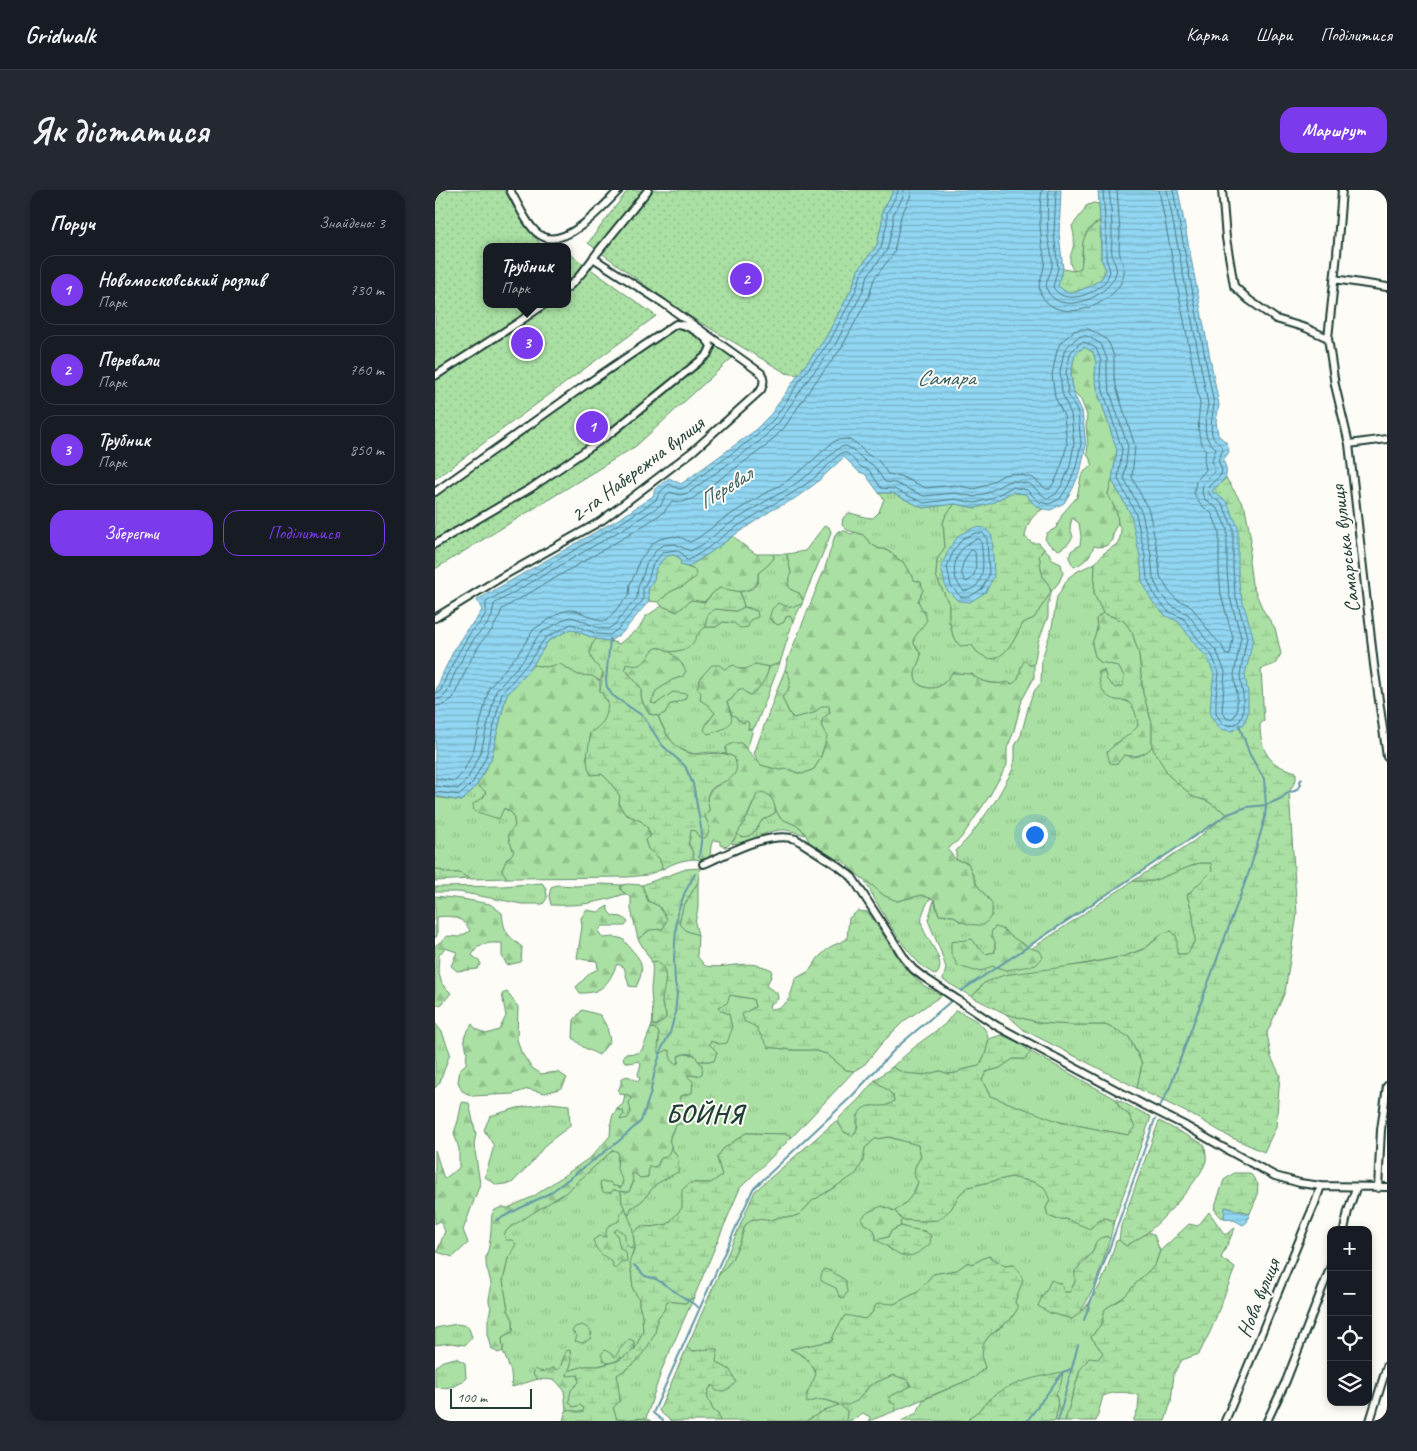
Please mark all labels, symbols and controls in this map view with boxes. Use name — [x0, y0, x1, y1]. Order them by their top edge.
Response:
text: Gridwalk — [25, 20, 95, 50]
text: Карта — [1186, 24, 1227, 46]
text: Шари — [1255, 24, 1292, 46]
text: Поділитися — [1320, 24, 1392, 46]
button: Маршрут — [1280, 107, 1387, 153]
text: Як дістатися — [30, 108, 208, 153]
text: Поруч — [50, 210, 95, 236]
text: Знайдено: 3 — [319, 213, 385, 233]
popup — [483, 243, 571, 308]
text: Трубник — [501, 254, 553, 278]
pin: 2 — [730, 260, 762, 298]
text: Новомосковський розлив — [98, 268, 265, 292]
text: Парк — [501, 278, 530, 298]
text: 1 — [63, 280, 71, 300]
text: 730 m — [350, 280, 384, 300]
text: Парк — [98, 292, 127, 312]
pin: 3 — [511, 324, 543, 362]
text: Перевали — [98, 348, 158, 372]
text: 2 — [63, 360, 71, 380]
text: 760 m — [350, 360, 384, 380]
water label: Самара — [917, 364, 978, 392]
text: Парк — [98, 372, 127, 392]
pin: 1 — [576, 408, 608, 446]
street label: 2-га Набережна вулиця — [565, 409, 710, 528]
text: Трубник — [98, 428, 150, 452]
text: 3 — [63, 440, 71, 460]
text: 850 m — [350, 440, 384, 460]
text: Парк — [98, 452, 127, 472]
water label: Перевал — [693, 459, 760, 515]
street label: Самарська вулиця — [1324, 482, 1366, 614]
button: Зберегти — [50, 510, 213, 556]
button: Поділитися — [223, 510, 385, 556]
your location — [1022, 822, 1048, 848]
district label: БОЙНЯ — [666, 1097, 747, 1130]
map controls — [1327, 1226, 1372, 1406]
button: + — [1327, 1226, 1372, 1271]
street label: Нова вулиця — [1231, 1254, 1286, 1341]
button: − — [1327, 1271, 1372, 1316]
button: locate — [1327, 1316, 1372, 1361]
button: layers — [1327, 1361, 1372, 1406]
scale bar — [450, 1386, 533, 1409]
text: 100 m — [457, 1389, 487, 1406]

